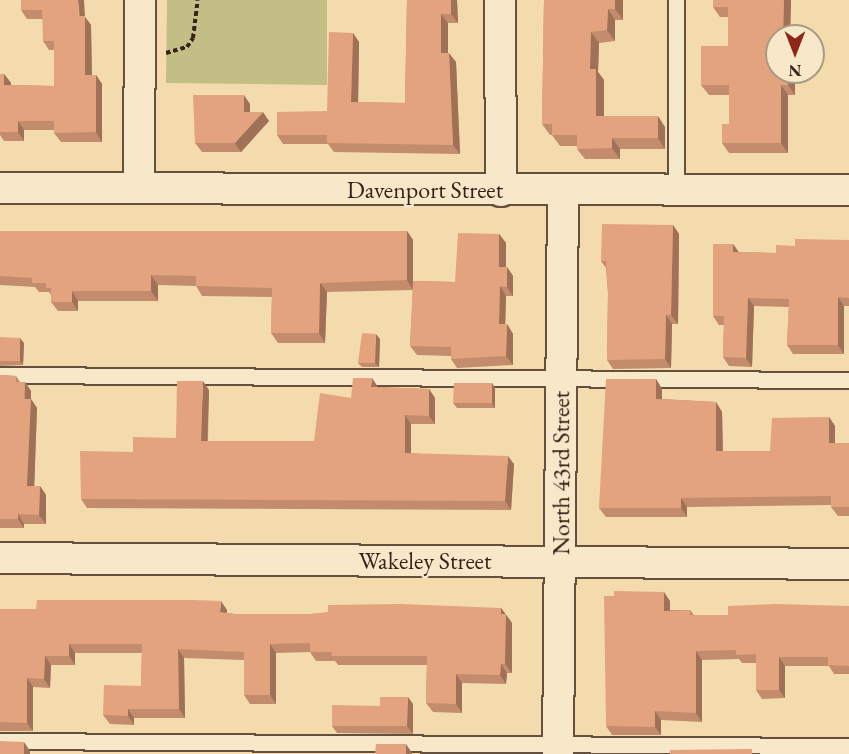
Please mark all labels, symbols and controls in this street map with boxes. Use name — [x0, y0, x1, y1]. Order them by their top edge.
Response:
north arrow — [765, 24, 825, 84]
text: N — [789, 60, 801, 81]
street label: Davenport Street — [347, 176, 503, 204]
street label: North 43rd Street — [547, 391, 575, 555]
street label: Wakeley Street — [359, 547, 491, 575]

